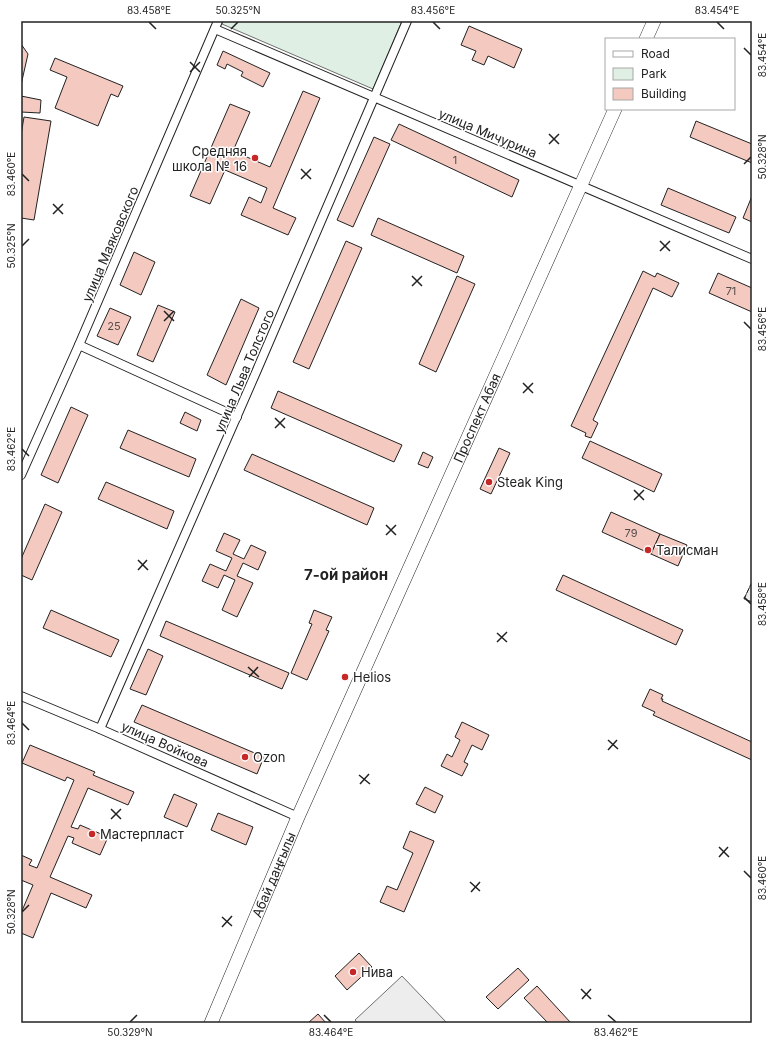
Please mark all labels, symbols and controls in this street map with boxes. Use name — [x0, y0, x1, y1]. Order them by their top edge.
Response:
text: 83.458°E — [127, 4, 171, 16]
text: 50.325°N — [215, 4, 261, 16]
text: 83.456°E — [411, 4, 455, 16]
text: 83.454°E — [695, 4, 739, 16]
text: 83.454°E — [756, 33, 768, 77]
legend — [605, 38, 735, 110]
text: Road — [641, 46, 670, 61]
text: Park — [641, 66, 667, 81]
text: Building — [641, 86, 686, 101]
street label: улица Мичурина — [436, 105, 540, 161]
text: 50.328°N — [756, 134, 768, 180]
place label: Средняя школа № 16 — [172, 143, 247, 174]
text: 83.460°E — [5, 152, 17, 196]
marker: Средняя школа № 16 — [250, 153, 260, 163]
house number: 1 — [453, 153, 457, 167]
street label: улица Маяковского — [78, 184, 142, 304]
text: 50.325°N — [5, 223, 17, 269]
house number: 71 — [726, 284, 736, 298]
street label: улица Льва Толстого — [211, 307, 277, 435]
text: 83.456°E — [756, 307, 768, 351]
house number: 25 — [107, 319, 121, 333]
street label: Проспект Абая — [450, 371, 504, 465]
text: 83.462°E — [5, 427, 17, 471]
place label: Steak King — [497, 474, 563, 490]
marker: Steak King — [484, 477, 494, 487]
house number: 79 — [625, 526, 638, 540]
place label: Талисман — [656, 542, 718, 558]
marker: Талисман — [643, 545, 653, 555]
district label: 7-ой район — [304, 565, 388, 584]
text: 83.458°E — [756, 582, 768, 626]
place label: Helios — [353, 669, 391, 685]
marker: Helios — [340, 672, 350, 682]
text: 83.464°E — [5, 701, 17, 745]
street label: улица Войкова — [119, 718, 211, 770]
place label: Ozon — [253, 749, 285, 765]
marker: Ozon — [240, 752, 250, 762]
place label: Мастерпласт — [100, 826, 184, 842]
marker: Мастерпласт — [87, 829, 97, 839]
street label: Абай даңғылы — [249, 830, 299, 920]
text: 83.460°E — [756, 856, 768, 900]
text: 50.328°N — [5, 889, 17, 935]
place label: Нива — [361, 964, 393, 980]
marker: Нива — [348, 967, 358, 977]
text: 50.329°N — [107, 1026, 153, 1038]
text: 83.464°E — [309, 1026, 353, 1038]
text: 83.462°E — [594, 1026, 638, 1038]

